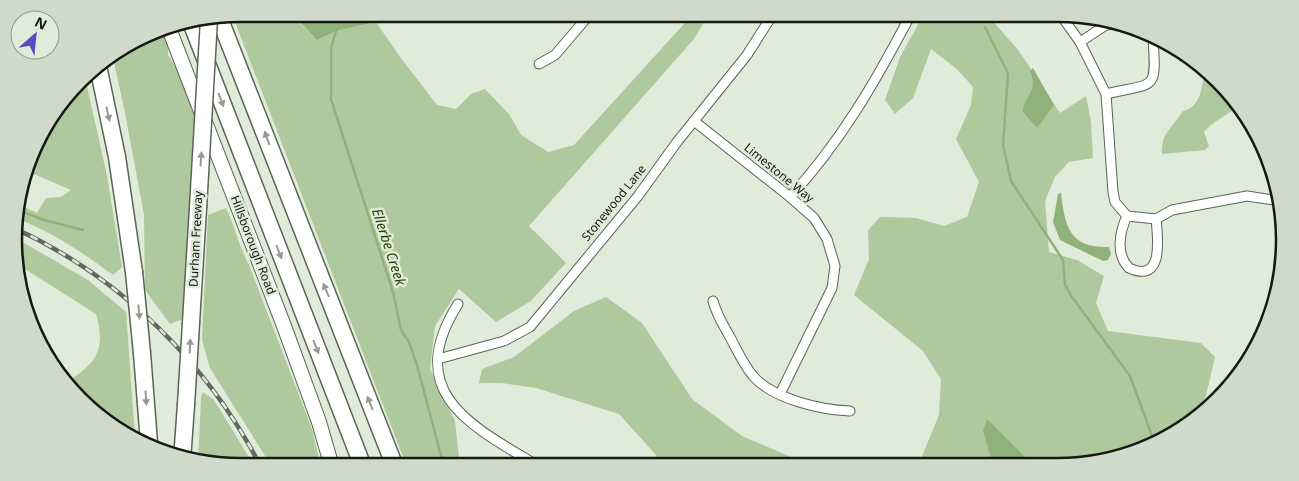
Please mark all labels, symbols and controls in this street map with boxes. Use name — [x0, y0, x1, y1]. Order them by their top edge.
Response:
north arrow — [10, 10, 60, 60]
text: N — [32, 12, 51, 34]
one-way arrow — [217, 93, 225, 108]
one-way arrow — [105, 106, 113, 122]
one-way arrow — [263, 131, 270, 146]
street label: Limestone Way — [741, 139, 819, 207]
one-way arrow — [197, 151, 205, 167]
street label: Stonewood Lane — [577, 161, 650, 244]
street label: Durham Freeway — [184, 190, 207, 287]
street label: Hillsborough Road — [227, 193, 280, 297]
water label: Ellerbe Creek — [368, 206, 411, 289]
one-way arrow — [275, 245, 283, 260]
one-way arrow — [321, 283, 329, 297]
one-way arrow — [135, 305, 143, 321]
one-way arrow — [187, 338, 195, 354]
one-way arrow — [313, 340, 321, 354]
one-way arrow — [142, 390, 150, 406]
one-way arrow — [366, 395, 374, 410]

